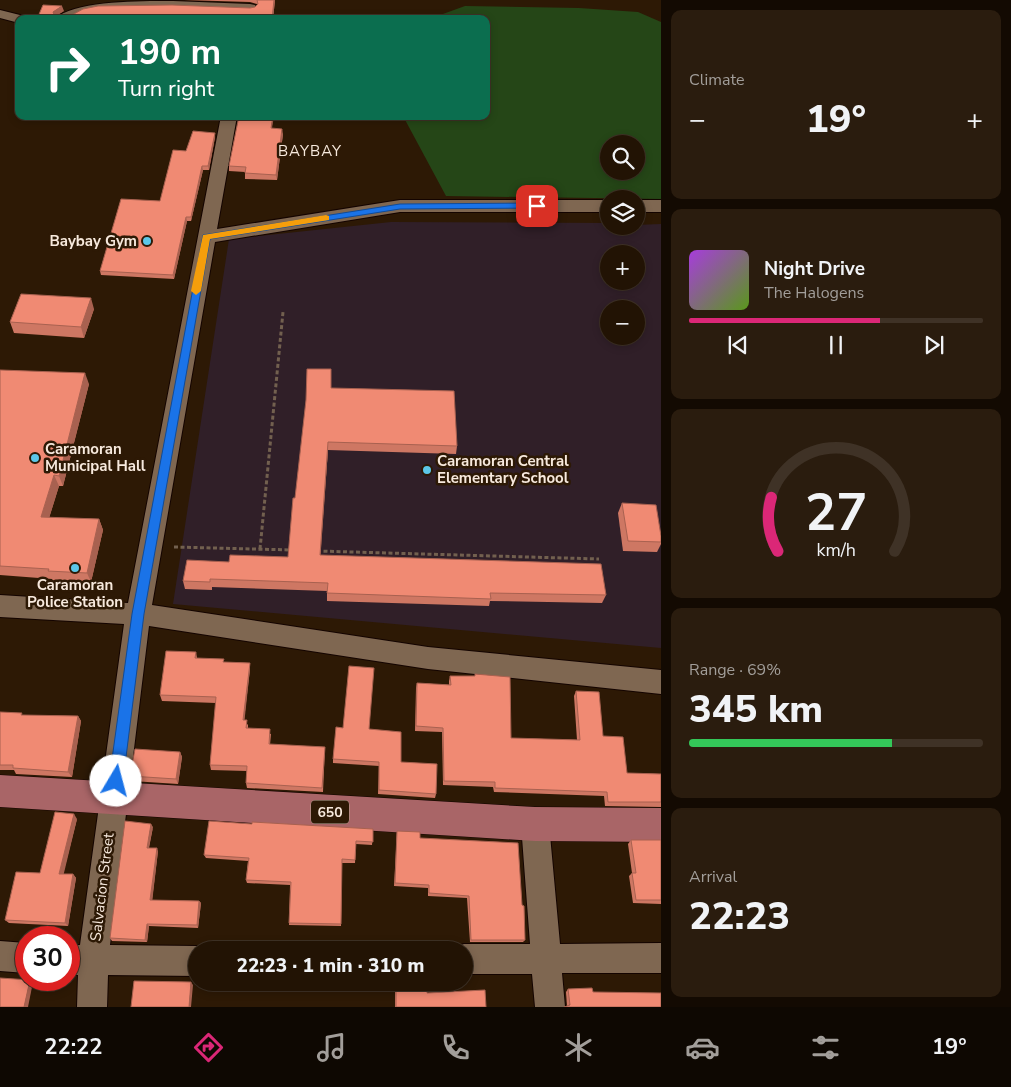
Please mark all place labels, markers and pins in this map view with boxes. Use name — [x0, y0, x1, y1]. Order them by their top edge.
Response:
pin — [516, 185, 558, 227]
place label: Baybay Gym — [50, 231, 137, 251]
marker: Baybay Gym — [141, 235, 153, 247]
place label: Caramoran Municipal Hall — [45, 439, 146, 476]
place label: Caramoran Central Elementary School — [437, 451, 569, 488]
marker: Caramoran Municipal Hall — [29, 452, 41, 464]
marker: Caramoran Central Elementary School — [421, 464, 433, 476]
marker: Caramoran Police Station — [69, 562, 81, 574]
place label: Caramoran Police Station — [27, 575, 123, 612]

